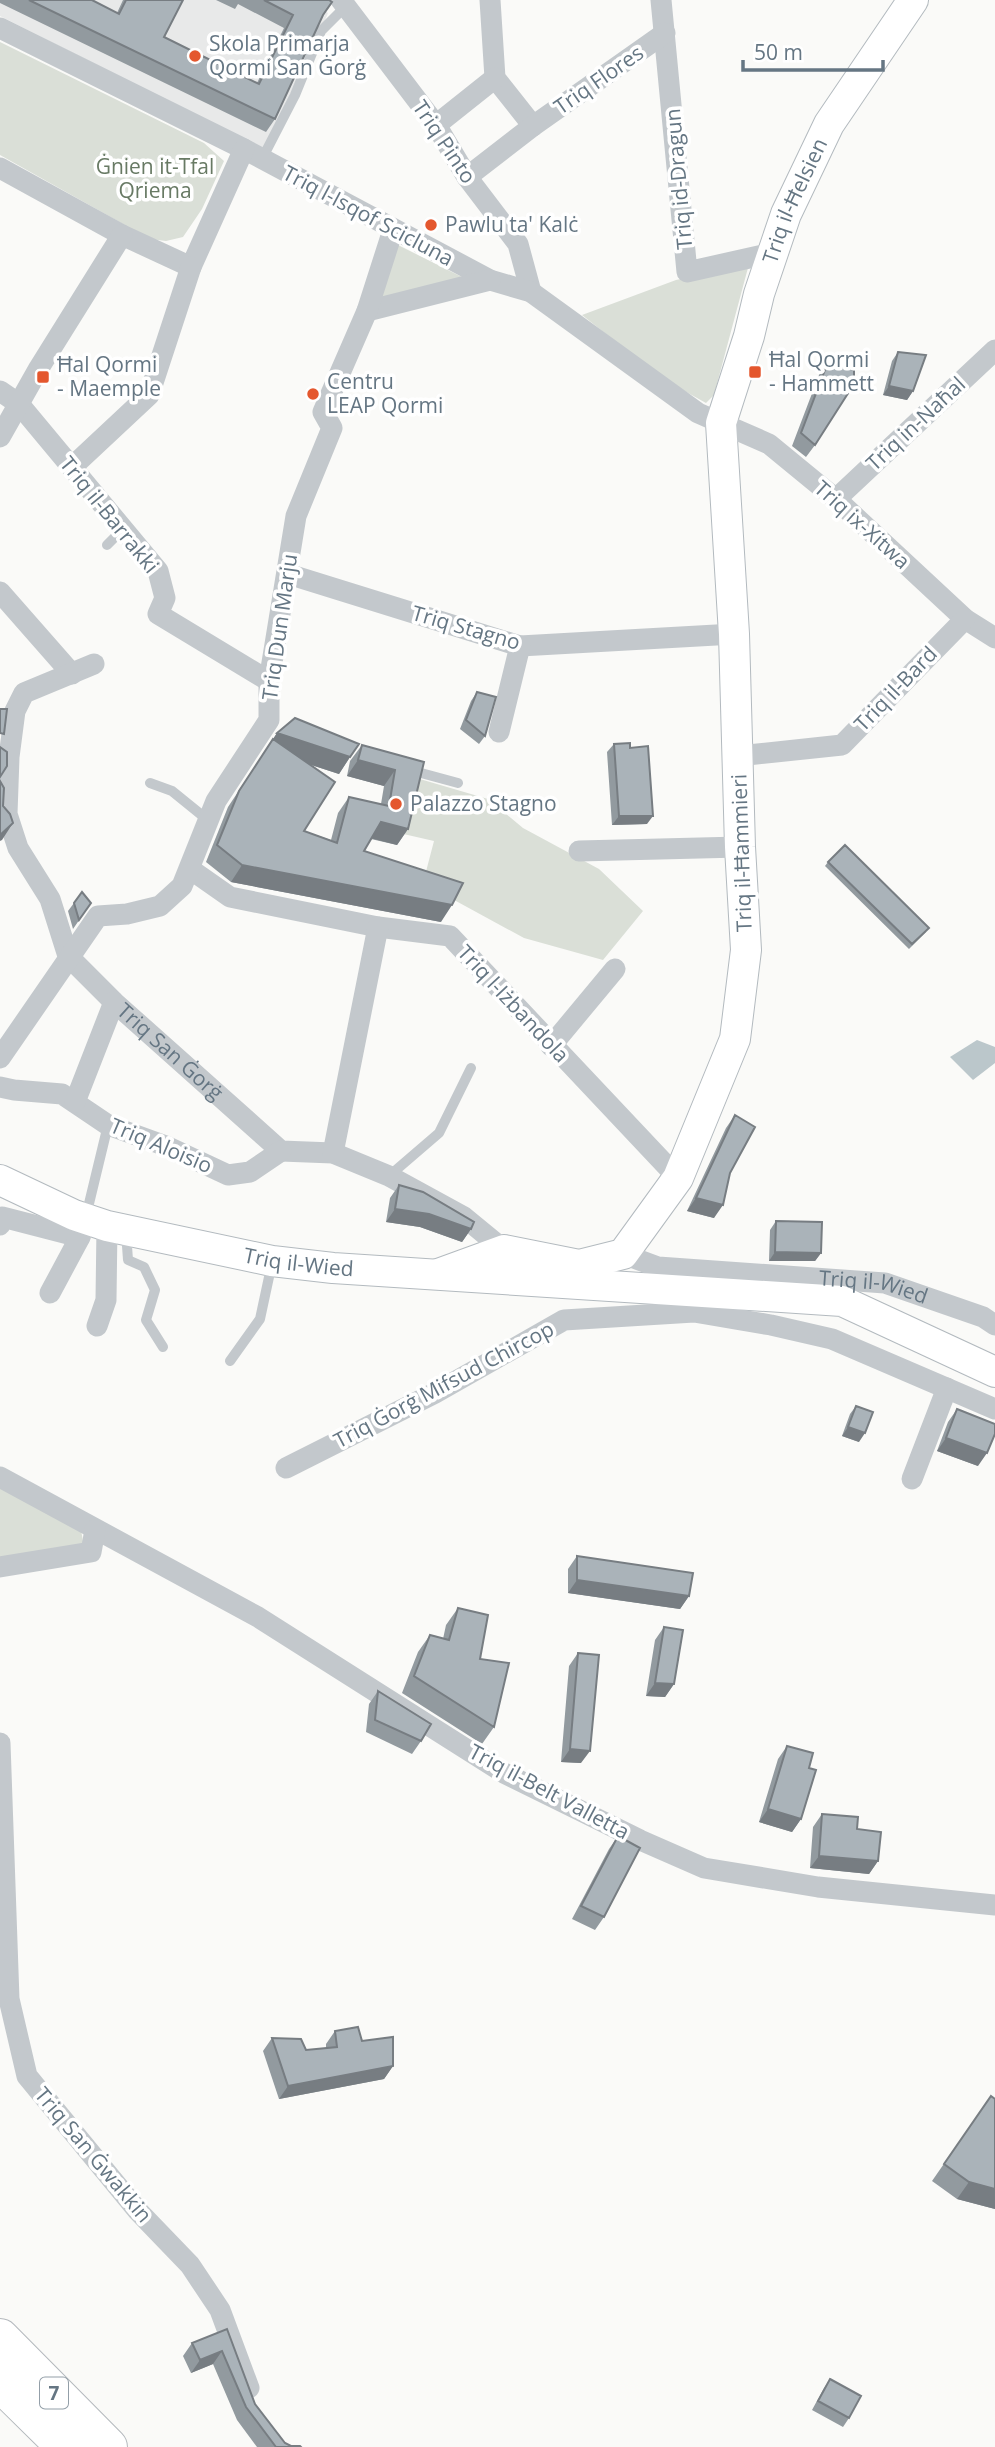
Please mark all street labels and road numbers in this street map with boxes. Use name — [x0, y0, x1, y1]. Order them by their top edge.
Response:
street label: Triq Flores — [548, 38, 649, 120]
street label: Triq Pinto — [407, 94, 483, 189]
street label: Triq id-Dragun — [658, 107, 698, 251]
street label: Triq il-Ħelsien — [755, 133, 833, 267]
street label: Triq l-Isqof Scicluna — [278, 158, 459, 272]
street label: Triq in-Naħal — [860, 370, 971, 476]
street label: Triq il-Barrakki — [54, 450, 166, 579]
street label: Triq ix-Xitwa — [809, 474, 917, 575]
street label: Triq Dun Marju — [255, 552, 303, 702]
street label: Triq Stagno — [409, 598, 524, 656]
street label: Triq il-Bard — [848, 640, 943, 737]
street label: Triq il-Ħammieri — [724, 774, 758, 933]
street label: Triq l-Iżbandola — [452, 938, 576, 1068]
street label: Triq San Ġorġ — [112, 996, 230, 1106]
street label: Triq Aloisio — [106, 1111, 217, 1179]
street label: Triq il-Wied — [241, 1240, 354, 1282]
street label: Triq il-Wied — [818, 1263, 932, 1310]
street label: Triq Ġorġ Mifsud Chircop — [329, 1314, 558, 1454]
street label: Triq il-Belt Valletta — [464, 1737, 635, 1845]
street label: Triq San Ġwakkin — [29, 2081, 159, 2228]
road number: 7 — [40, 2378, 68, 2408]

